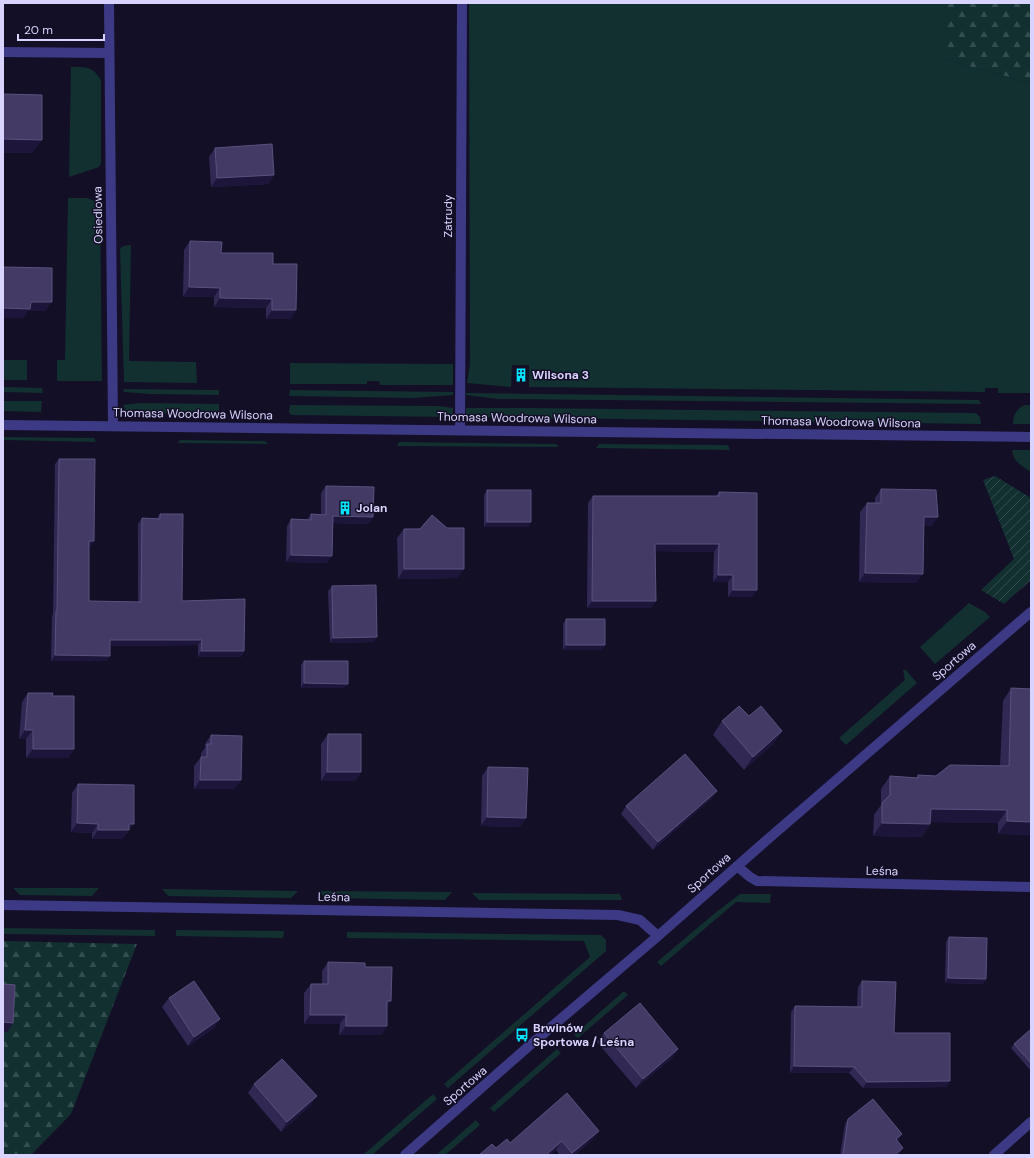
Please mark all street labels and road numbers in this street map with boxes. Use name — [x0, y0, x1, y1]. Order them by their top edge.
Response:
street label: Osiedlowa — [89, 186, 107, 244]
street label: Zatrudy — [440, 194, 456, 238]
street label: Thomasa Woodrowa Wilsona — [113, 405, 273, 423]
street label: Thomasa Woodrowa Wilsona — [437, 409, 597, 427]
street label: Thomasa Woodrowa Wilsona — [761, 413, 921, 431]
street label: Sportowa — [929, 638, 979, 684]
street label: Sportowa — [684, 849, 734, 897]
street label: Leśna — [866, 863, 898, 879]
street label: Leśna — [318, 889, 350, 905]
street label: Sportowa — [440, 1063, 490, 1109]

